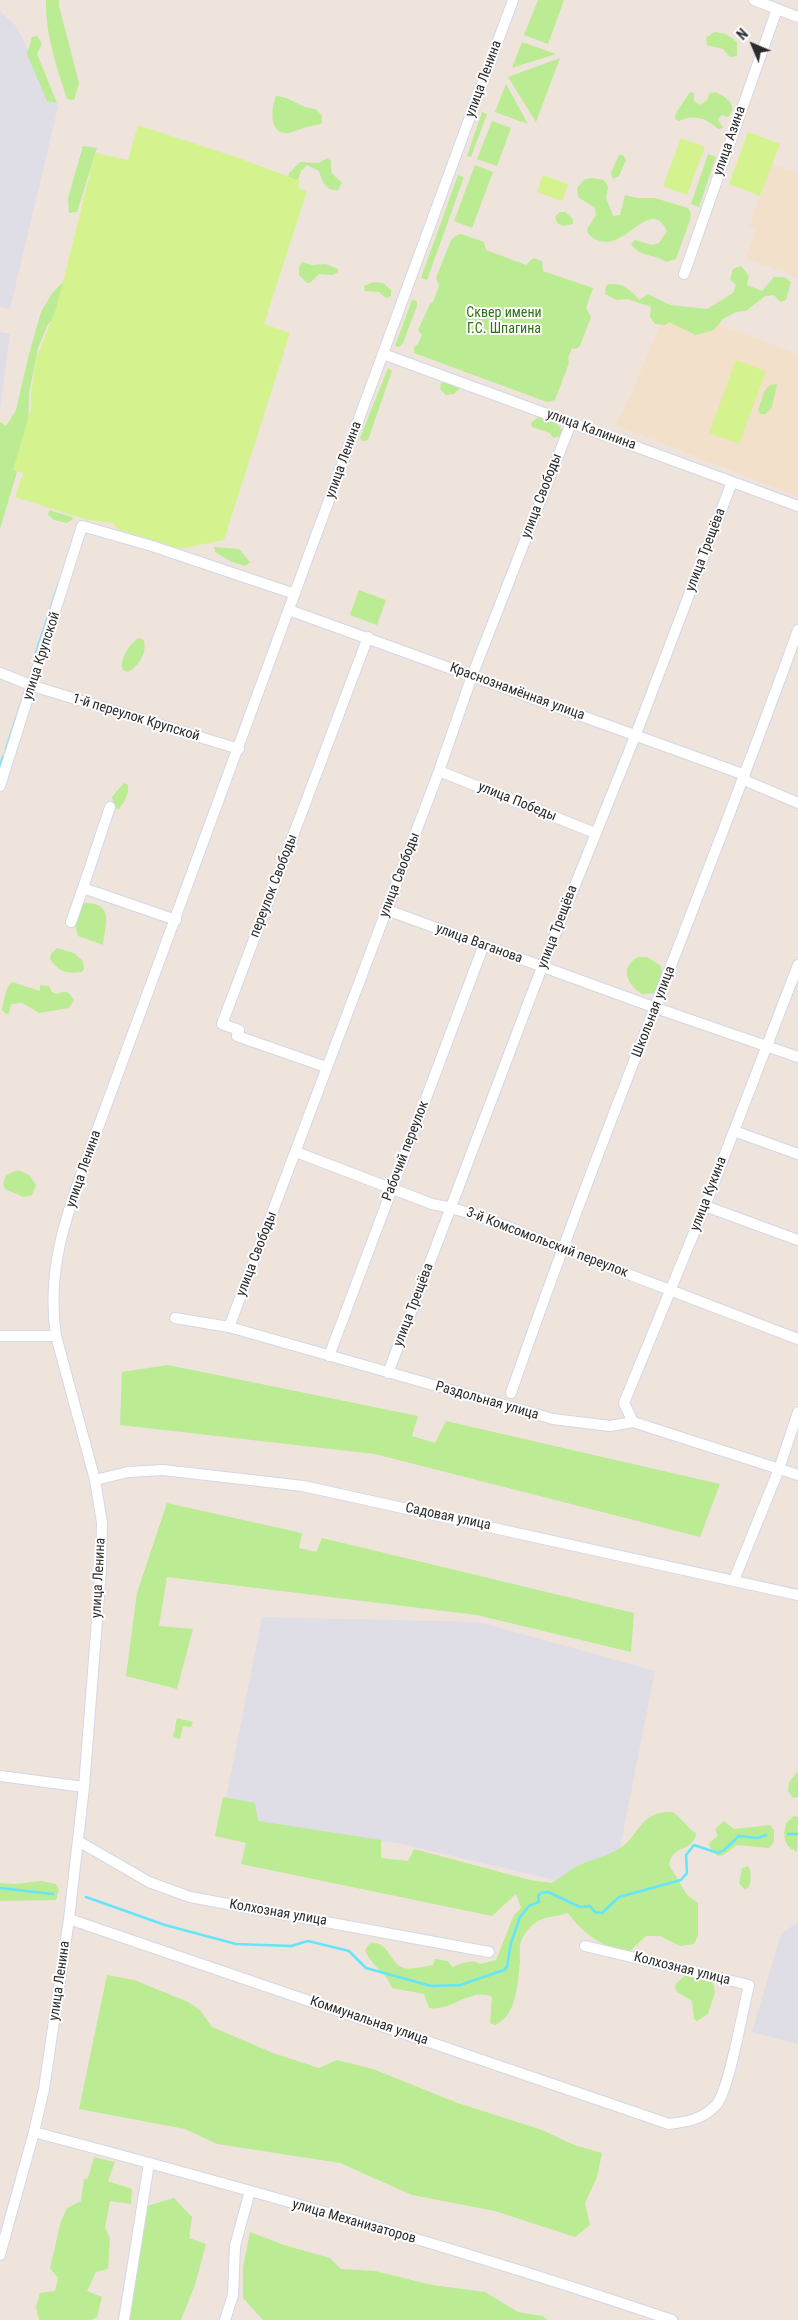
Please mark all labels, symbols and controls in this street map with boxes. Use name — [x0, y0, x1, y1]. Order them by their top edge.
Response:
north arrow — [728, 20, 778, 70]
text: N — [734, 26, 751, 43]
street label: улица Ленина — [462, 38, 506, 120]
street label: улица Азина — [710, 104, 750, 178]
park label: Сквер имени Г.С. Шпагина — [466, 305, 542, 338]
street label: улица Калинина — [544, 406, 638, 454]
street label: улица Ленина — [322, 419, 366, 501]
street label: улица Свободы — [518, 451, 566, 541]
street label: улица Трещёва — [682, 506, 730, 594]
street label: улица Крупской — [20, 610, 64, 702]
street label: Краснознамённая улица — [447, 660, 587, 724]
street label: 1-й переулок Крупской — [70, 691, 202, 745]
street label: улица Победы — [475, 779, 559, 825]
street label: улица Свободы — [376, 830, 424, 920]
street label: переулок Свободы — [247, 832, 301, 940]
street label: улица Трещёва — [534, 883, 582, 971]
street label: улица Ваганова — [433, 921, 525, 967]
street label: Школьная улица — [629, 964, 679, 1060]
street label: Рабочий переулок — [379, 1099, 433, 1203]
street label: улица Ленина — [63, 1128, 105, 1210]
street label: улица Кукина — [687, 1154, 731, 1234]
street label: 3-й Комсомольский переулок — [464, 1204, 630, 1282]
street label: улица Свободы — [233, 1209, 281, 1299]
street label: улица Трещёва — [390, 1261, 438, 1349]
street label: Раздольная улица — [433, 1378, 541, 1424]
street label: Садовая улица — [404, 1500, 492, 1534]
street label: улица Ленина — [89, 1537, 109, 1619]
street label: Колхозная улица — [228, 1896, 328, 1930]
street label: улица Ленина — [46, 1940, 74, 2022]
street label: Колхозная улица — [632, 1949, 732, 1989]
street label: Коммунальная улица — [308, 1993, 430, 2049]
street label: улица Механизаторов — [290, 2196, 418, 2248]

